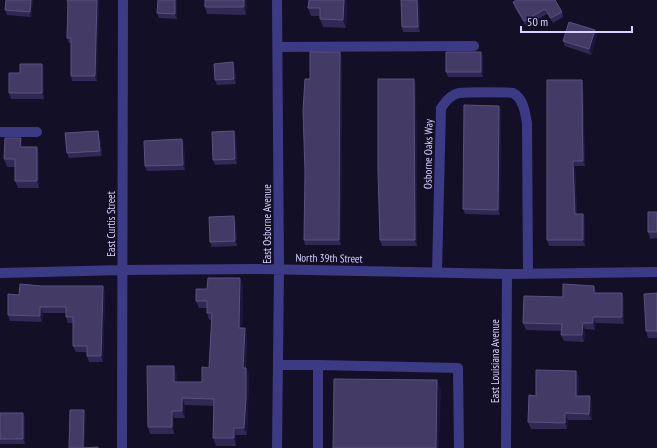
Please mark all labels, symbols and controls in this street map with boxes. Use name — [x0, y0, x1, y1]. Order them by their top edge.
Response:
scale bar — [521, 8, 632, 34]
text: 50 m — [527, 14, 548, 29]
street label: Osborne Oaks Way — [420, 118, 436, 189]
street label: East Osborne Avenue — [260, 184, 274, 264]
street label: East Curtis Street — [104, 191, 118, 257]
street label: North 39th Street — [295, 250, 363, 266]
street label: East Louisiana Avenue — [488, 319, 502, 403]

